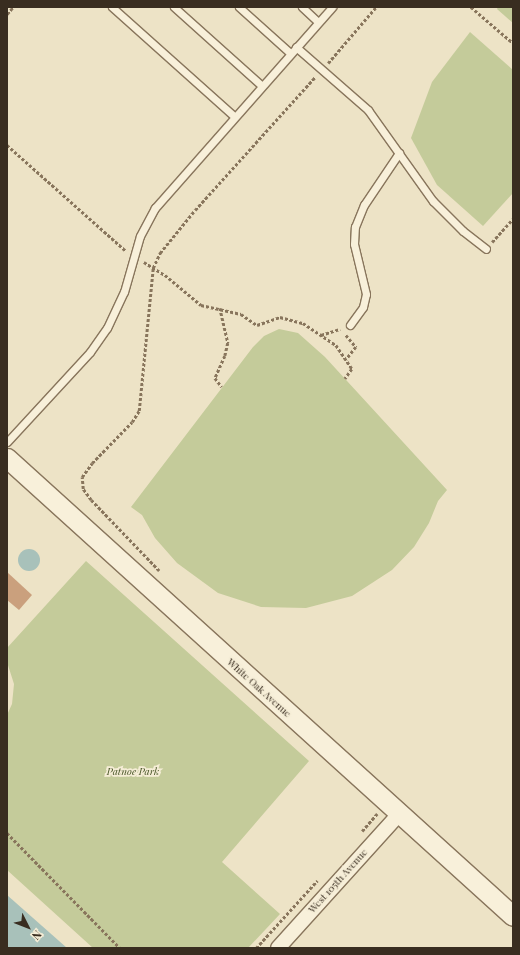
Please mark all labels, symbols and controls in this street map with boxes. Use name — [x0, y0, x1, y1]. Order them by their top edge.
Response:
street label: White Oak Avenue — [224, 656, 294, 720]
park label: Patnoe Park — [107, 766, 159, 778]
street label: West 105th Avenue — [306, 846, 370, 916]
north arrow — [8, 907, 48, 947]
text: N — [29, 927, 46, 943]

